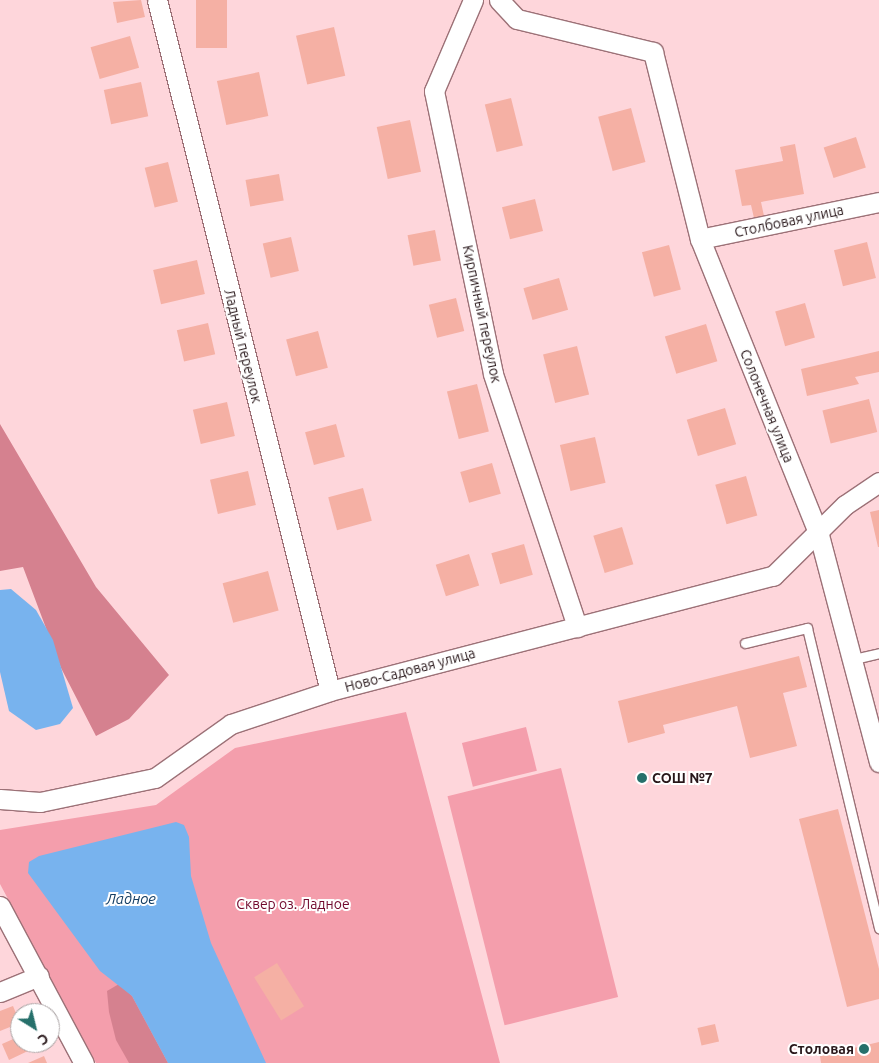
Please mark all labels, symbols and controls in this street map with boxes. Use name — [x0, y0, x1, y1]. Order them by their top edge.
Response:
street label: Столбовая улица — [733, 201, 845, 241]
street label: Кирпичный переулок — [459, 244, 505, 384]
street label: Ладный переулок — [221, 287, 265, 405]
street label: Солонечная улица — [737, 347, 797, 465]
street label: Ново-Садовая улица — [343, 644, 477, 696]
place label: СОШ №7 — [652, 770, 713, 786]
marker: СОШ №7 — [636, 772, 648, 784]
water label: Ладное — [106, 890, 156, 908]
park label: Сквер оз. Ладное — [236, 896, 350, 912]
north arrow — [10, 1003, 60, 1053]
text: С — [35, 1030, 52, 1048]
place label: Столовая — [789, 1041, 854, 1057]
marker: Столовая — [858, 1043, 870, 1055]

